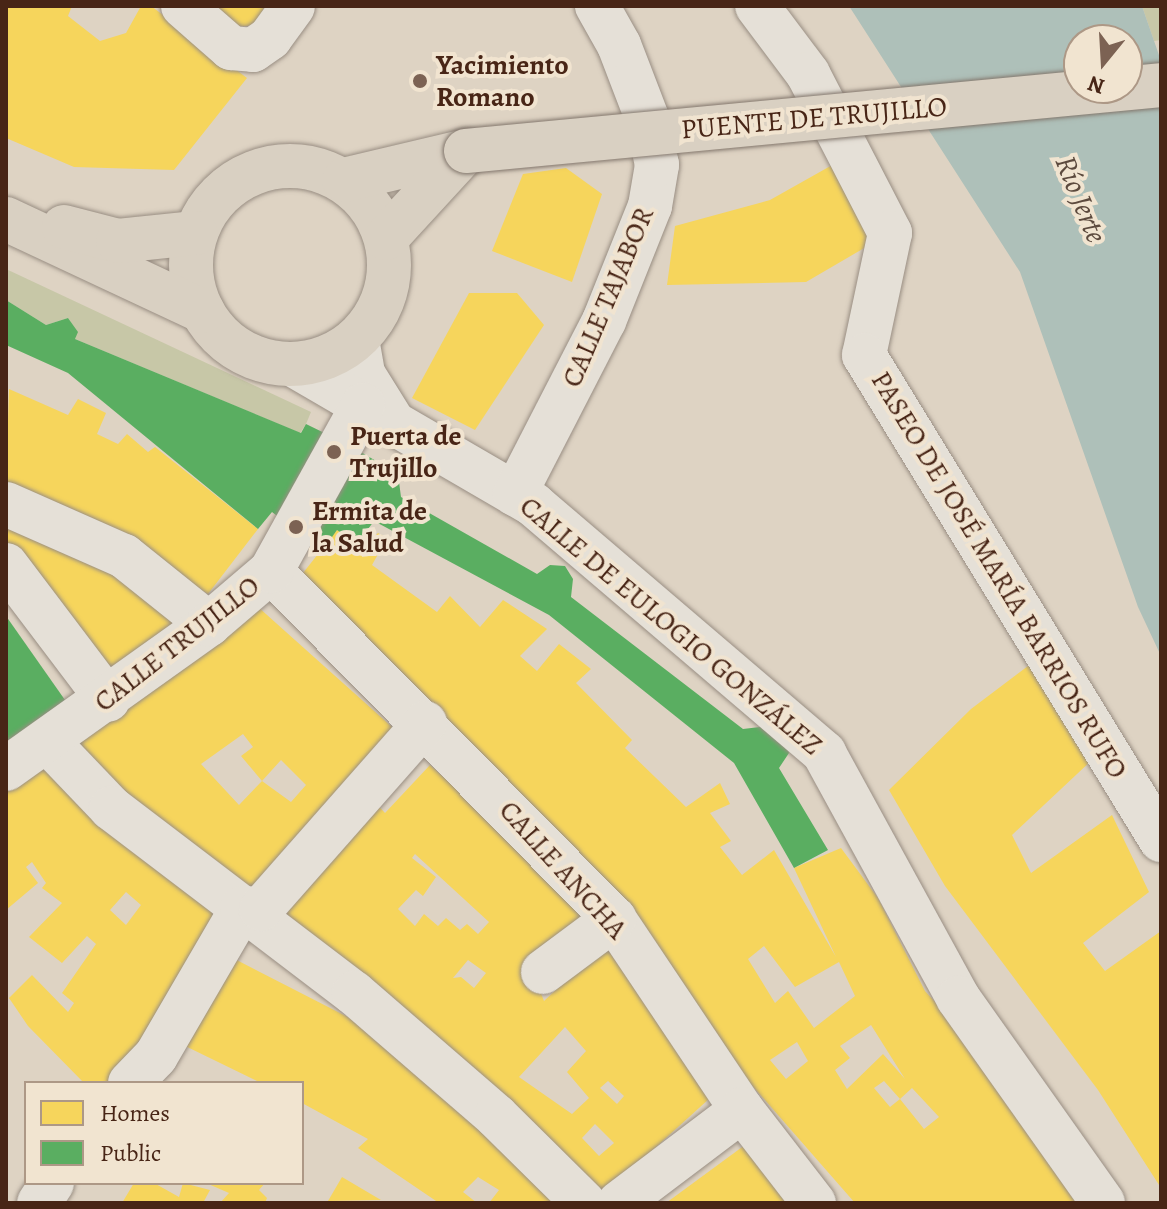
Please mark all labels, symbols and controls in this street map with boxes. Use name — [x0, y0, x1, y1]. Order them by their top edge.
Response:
north arrow — [1063, 24, 1143, 104]
place label: Yacimiento Romano — [436, 48, 569, 114]
text: N — [1084, 68, 1108, 102]
marker: Yacimiento Romano — [411, 72, 429, 90]
street label: PUENTE DE TRUJILLO — [680, 90, 948, 146]
water label: Río Jerte — [1047, 150, 1115, 248]
street label: CALLE TAJABOR — [555, 202, 661, 392]
street label: PASEO DE JOSÉ MARÍA BARRIOS RUFO — [864, 365, 1134, 785]
place label: Puerta de Trujillo — [350, 419, 462, 485]
marker: Puerta de Trujillo — [325, 443, 343, 461]
street label: CALLE DE EULOGIO GONZÁLEZ — [513, 490, 829, 762]
place label: Ermita de la Salud — [312, 494, 427, 560]
marker: Ermita de la Salud — [287, 518, 305, 536]
street label: CALLE TRUJILLO — [88, 569, 266, 719]
street label: CALLE ANCHA — [492, 794, 634, 946]
legend — [24, 1081, 304, 1185]
text: Homes — [100, 1097, 170, 1129]
text: Public — [100, 1137, 161, 1169]

